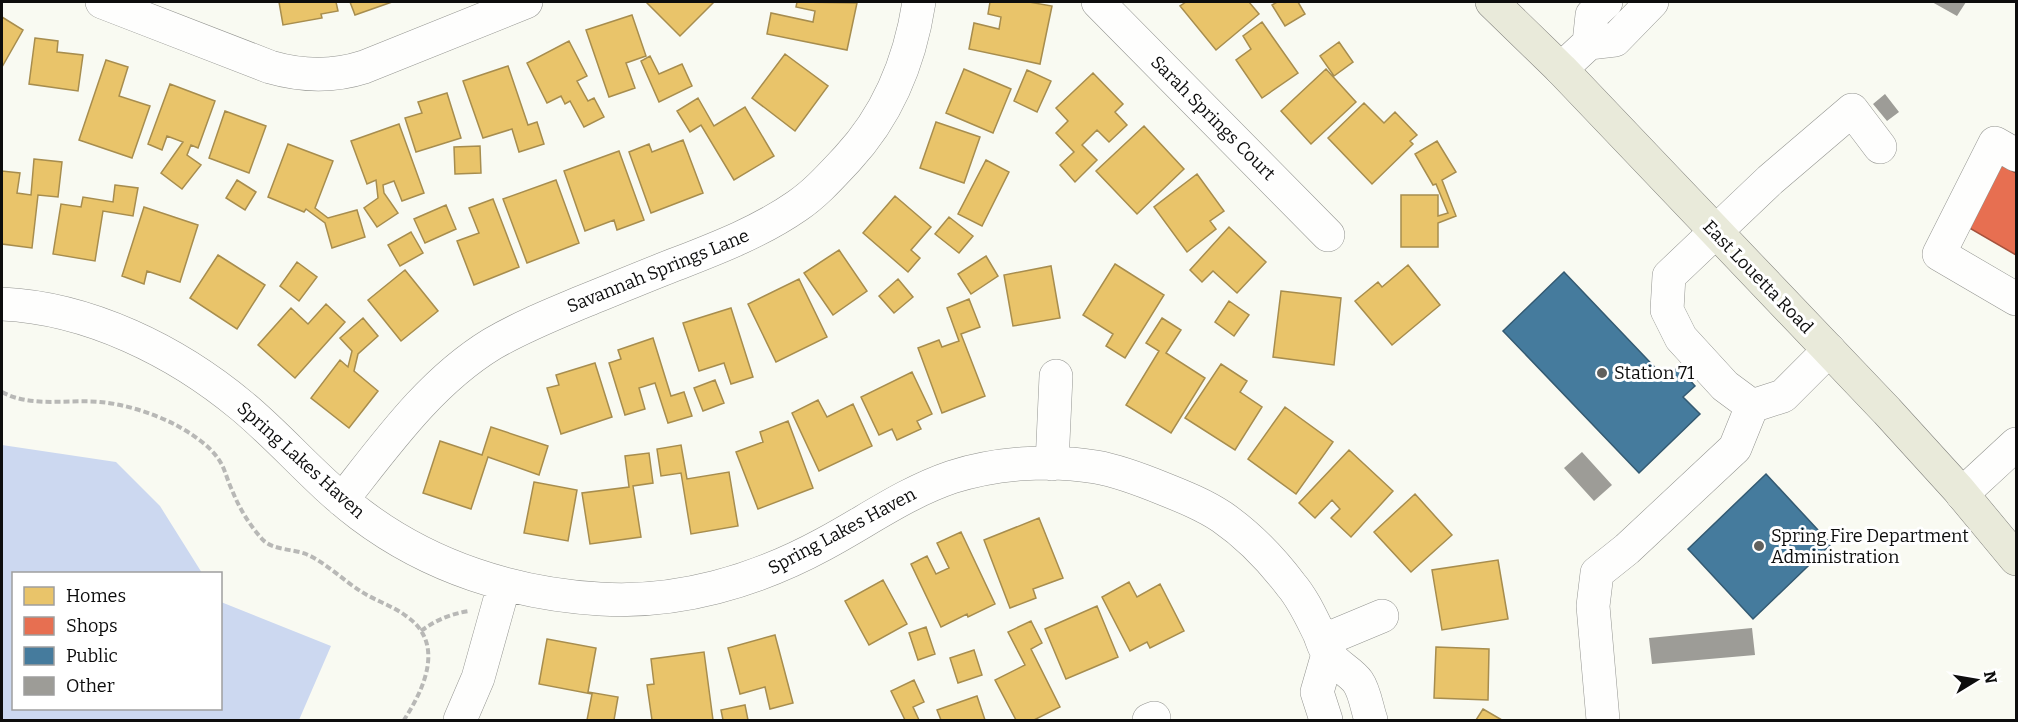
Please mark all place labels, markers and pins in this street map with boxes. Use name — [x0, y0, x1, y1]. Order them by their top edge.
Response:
place label: Station 71 — [1614, 362, 1695, 384]
marker: Station 71 — [1595, 366, 1609, 380]
place label: Spring Fire Department Administration — [1771, 525, 1969, 568]
marker: Spring Fire Department Administration — [1752, 539, 1766, 553]

